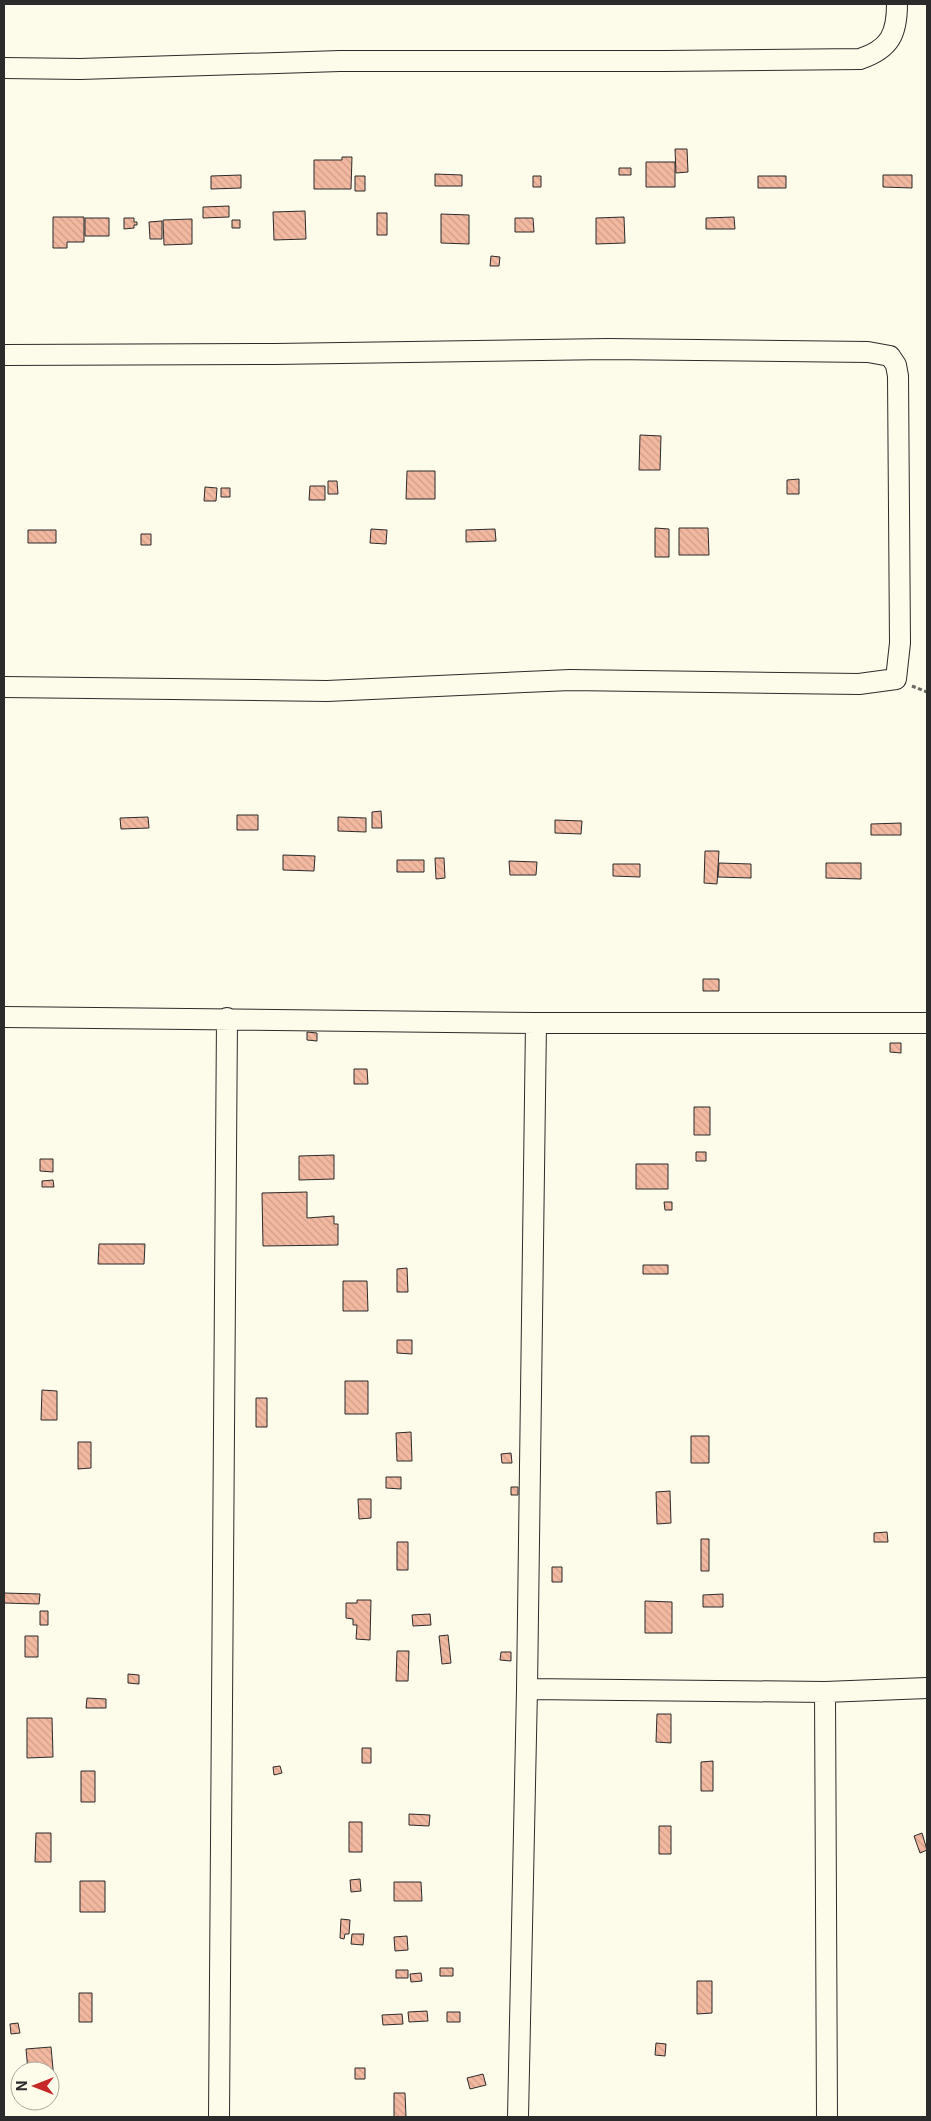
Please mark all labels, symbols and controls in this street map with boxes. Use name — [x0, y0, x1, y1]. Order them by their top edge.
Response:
north arrow — [10, 2061, 60, 2111]
text: N — [13, 2081, 30, 2091]

